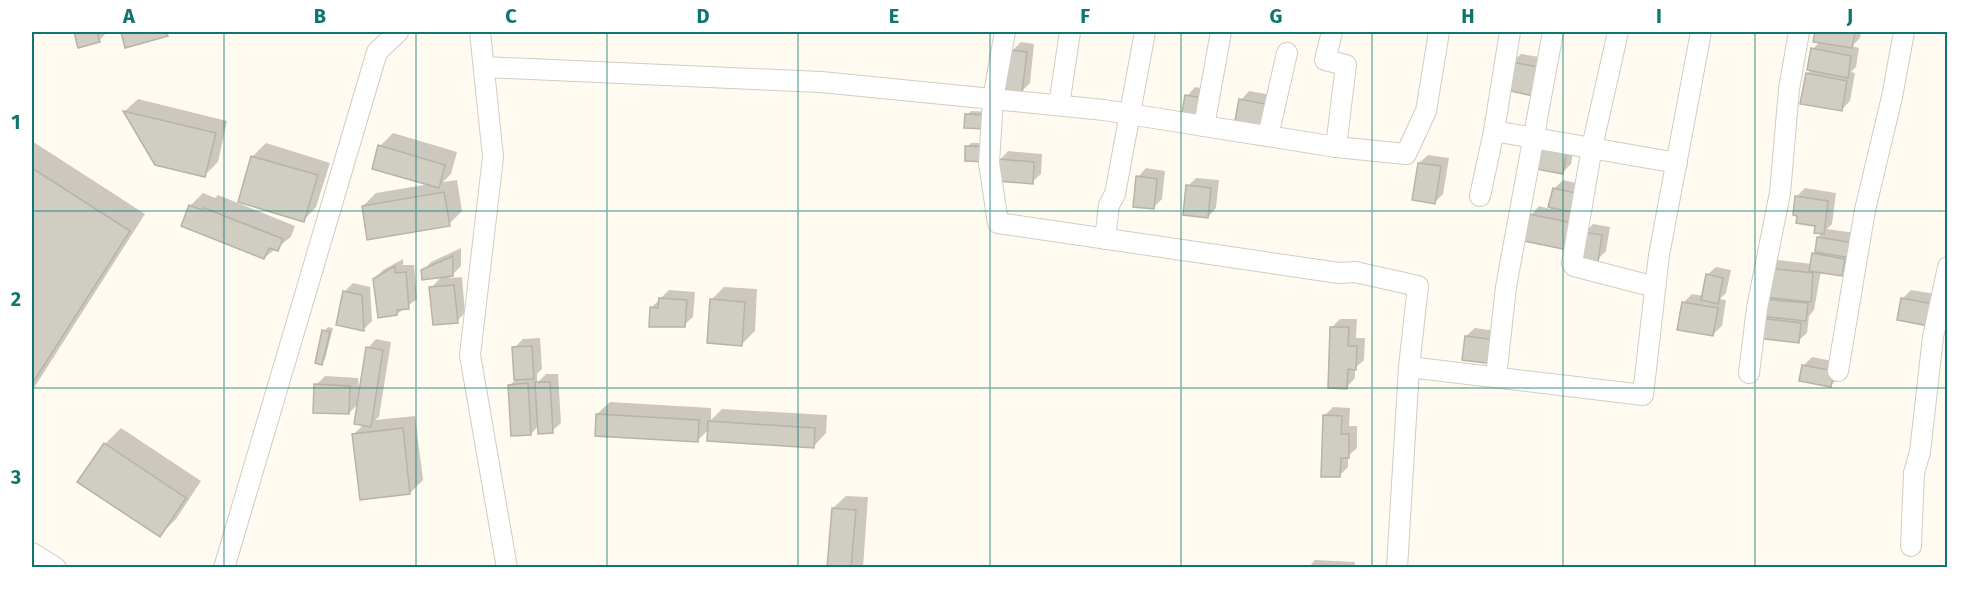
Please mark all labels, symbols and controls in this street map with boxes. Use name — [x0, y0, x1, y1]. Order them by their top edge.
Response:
text: A — [122, 4, 136, 28]
text: B — [314, 4, 326, 28]
text: C — [505, 4, 517, 28]
text: D — [696, 4, 710, 28]
text: E — [889, 4, 899, 28]
text: F — [1080, 4, 1090, 28]
text: G — [1270, 4, 1282, 28]
text: H — [1461, 4, 1475, 28]
text: I — [1656, 4, 1662, 28]
text: J — [1846, 4, 1853, 28]
text: 1 — [11, 110, 21, 134]
text: 2 — [11, 287, 21, 311]
text: 3 — [10, 465, 21, 489]

